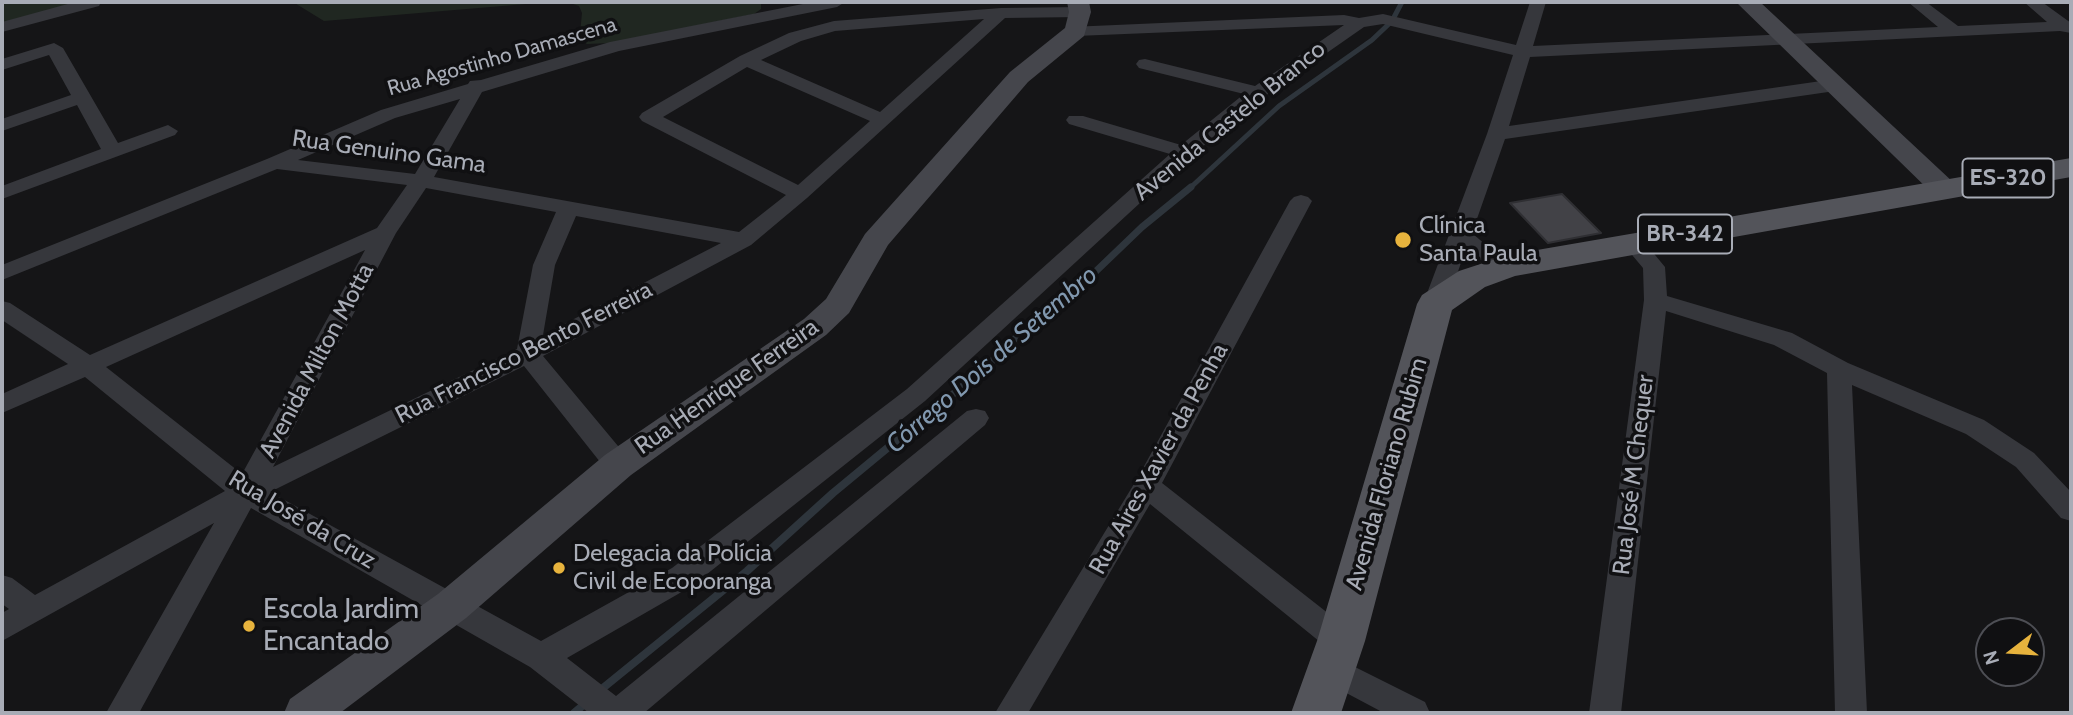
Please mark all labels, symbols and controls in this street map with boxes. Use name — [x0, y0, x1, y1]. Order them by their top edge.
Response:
street label: Rua Agostinho Damascena — [385, 12, 619, 102]
street label: Avenida Castelo Branco — [1129, 35, 1331, 207]
street label: Rua Genuino Gama — [290, 124, 488, 180]
road number: ES-320 — [1962, 158, 2054, 197]
place label: Clínica Santa Paula — [1419, 212, 1537, 268]
road number: BR-342 — [1638, 215, 1732, 254]
marker: Clínica Santa Paula — [1393, 230, 1413, 250]
street label: Avenida Milton Motta — [253, 259, 381, 463]
water label: Córrego Dois de Setembro — [880, 260, 1104, 460]
street label: Rua Francisco Bento Ferreira — [391, 276, 657, 430]
street label: Rua Henrique Ferreira — [630, 313, 824, 461]
street label: Rua Aires Xavier da Penha — [1083, 338, 1235, 580]
street label: Avenida Floriano Rubim — [1340, 355, 1434, 593]
street label: Rua José M Chequer — [1607, 373, 1661, 577]
street label: Rua José da Cruz — [223, 465, 381, 575]
place label: Delegacia da Polícia Civil de Ecoporanga — [573, 540, 772, 596]
marker: Delegacia da Polícia Civil de Ecoporanga — [551, 560, 567, 576]
place label: Escola Jardim Encantado — [263, 593, 419, 659]
north arrow — [1975, 617, 2045, 687]
marker: Escola Jardim Encantado — [241, 618, 257, 634]
text: N — [1978, 648, 2004, 667]

